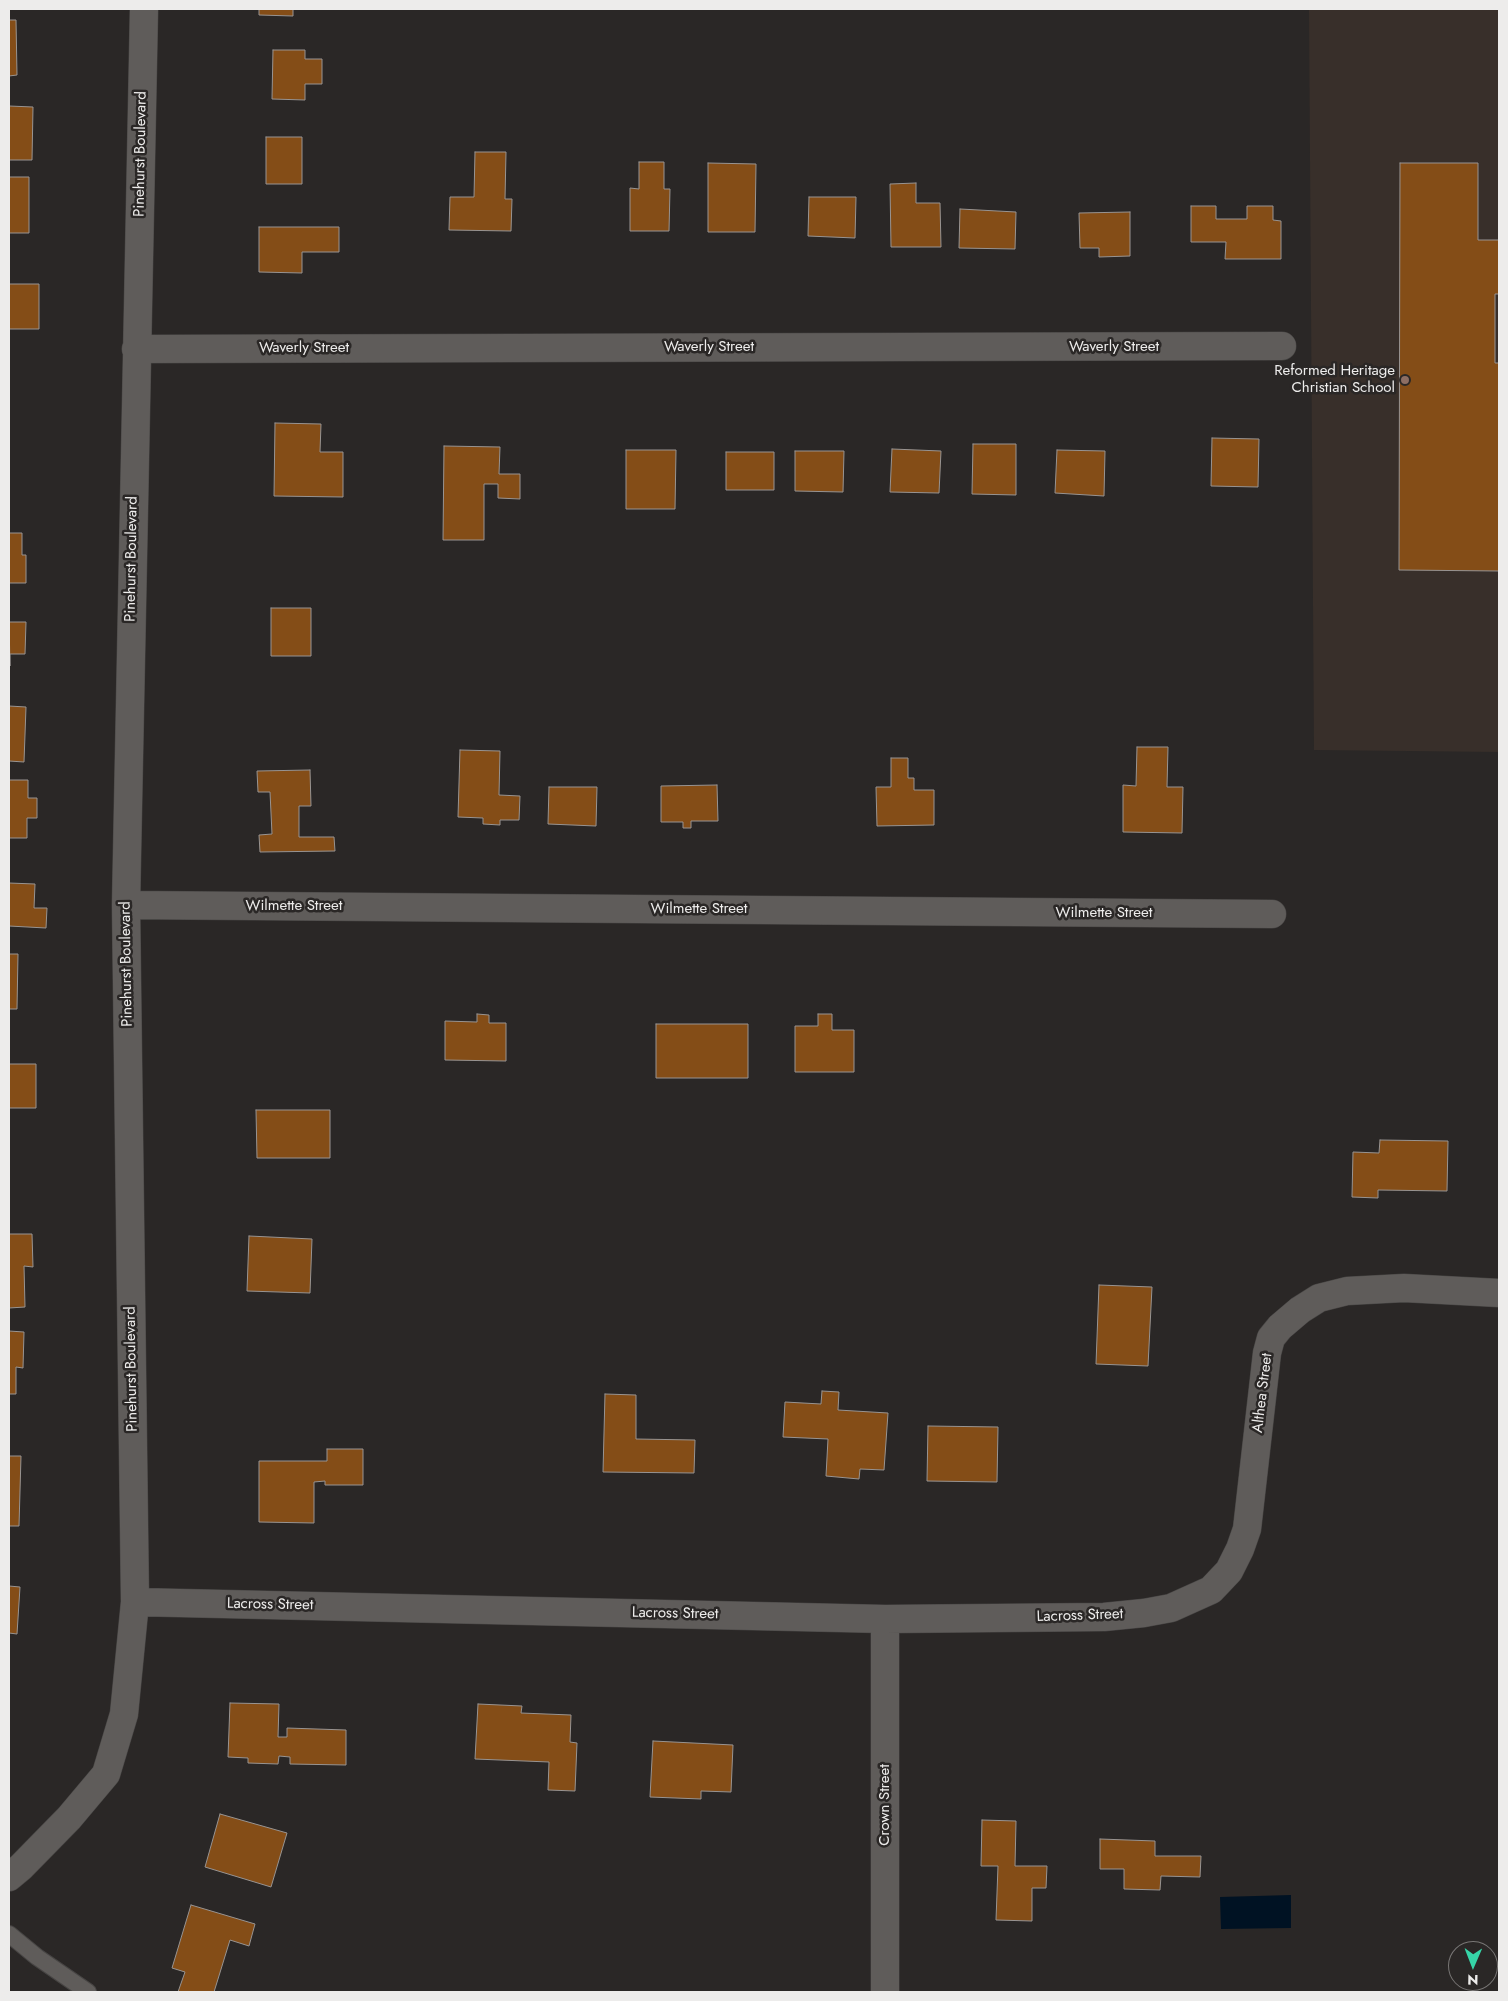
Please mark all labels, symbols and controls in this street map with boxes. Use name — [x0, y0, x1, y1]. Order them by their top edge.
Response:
street label: Pinehurst Boulevard — [131, 91, 151, 217]
street label: Waverly Street — [664, 338, 754, 356]
street label: Waverly Street — [1069, 338, 1159, 356]
street label: Waverly Street — [259, 339, 349, 357]
place label: Reformed Heritage Christian School — [1274, 362, 1395, 397]
marker: Reformed Heritage Christian School — [1399, 374, 1411, 386]
street label: Pinehurst Boulevard — [122, 496, 142, 622]
street label: Wilmette Street — [246, 897, 342, 915]
street label: Wilmette Street — [651, 900, 747, 918]
street label: Pinehurst Boulevard — [117, 901, 137, 1027]
street label: Wilmette Street — [1056, 904, 1152, 922]
street label: Pinehurst Boulevard — [122, 1306, 142, 1432]
street label: Althea Street — [1249, 1352, 1277, 1434]
street label: Lacross Street — [227, 1595, 313, 1615]
street label: Lacross Street — [632, 1604, 718, 1624]
street label: Lacross Street — [1036, 1605, 1124, 1627]
street label: Crown Street — [876, 1764, 894, 1846]
north arrow — [1448, 1941, 1498, 1991]
text: N — [1467, 1970, 1478, 1990]

